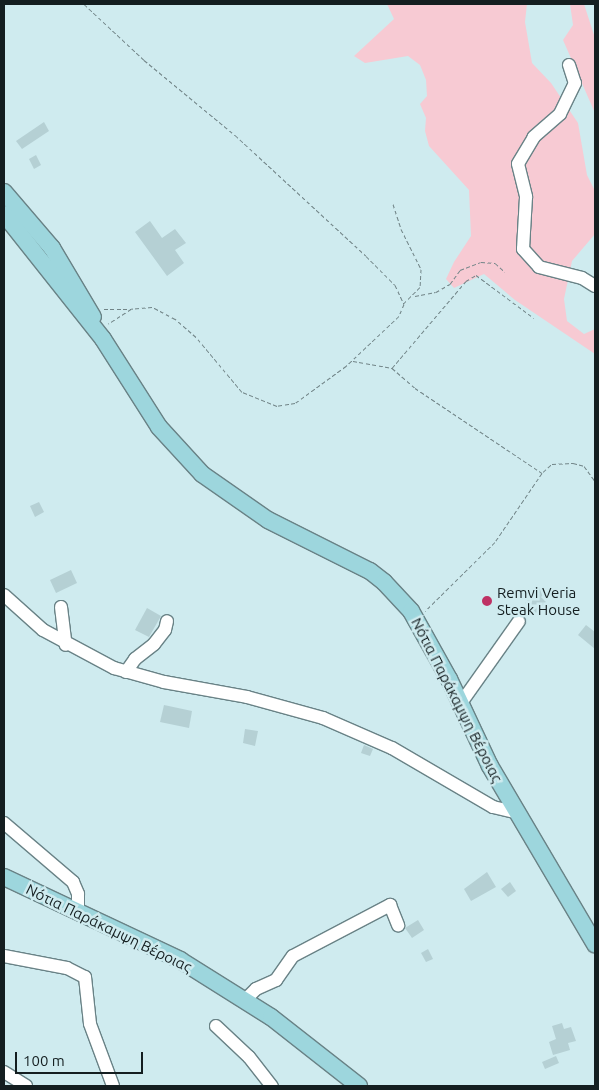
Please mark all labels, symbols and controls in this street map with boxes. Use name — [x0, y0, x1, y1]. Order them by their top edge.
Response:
place label: Remvi Veria Steak House — [497, 583, 580, 618]
marker: Remvi Veria Steak House — [481, 595, 493, 607]
street label: Νότια Παράκαμψη Βέροιας — [408, 615, 506, 785]
street label: Νότια Παράκαμψη Βέροιας — [23, 880, 195, 976]
scale bar — [18, 1042, 145, 1074]
text: 100 m — [23, 1052, 65, 1069]

